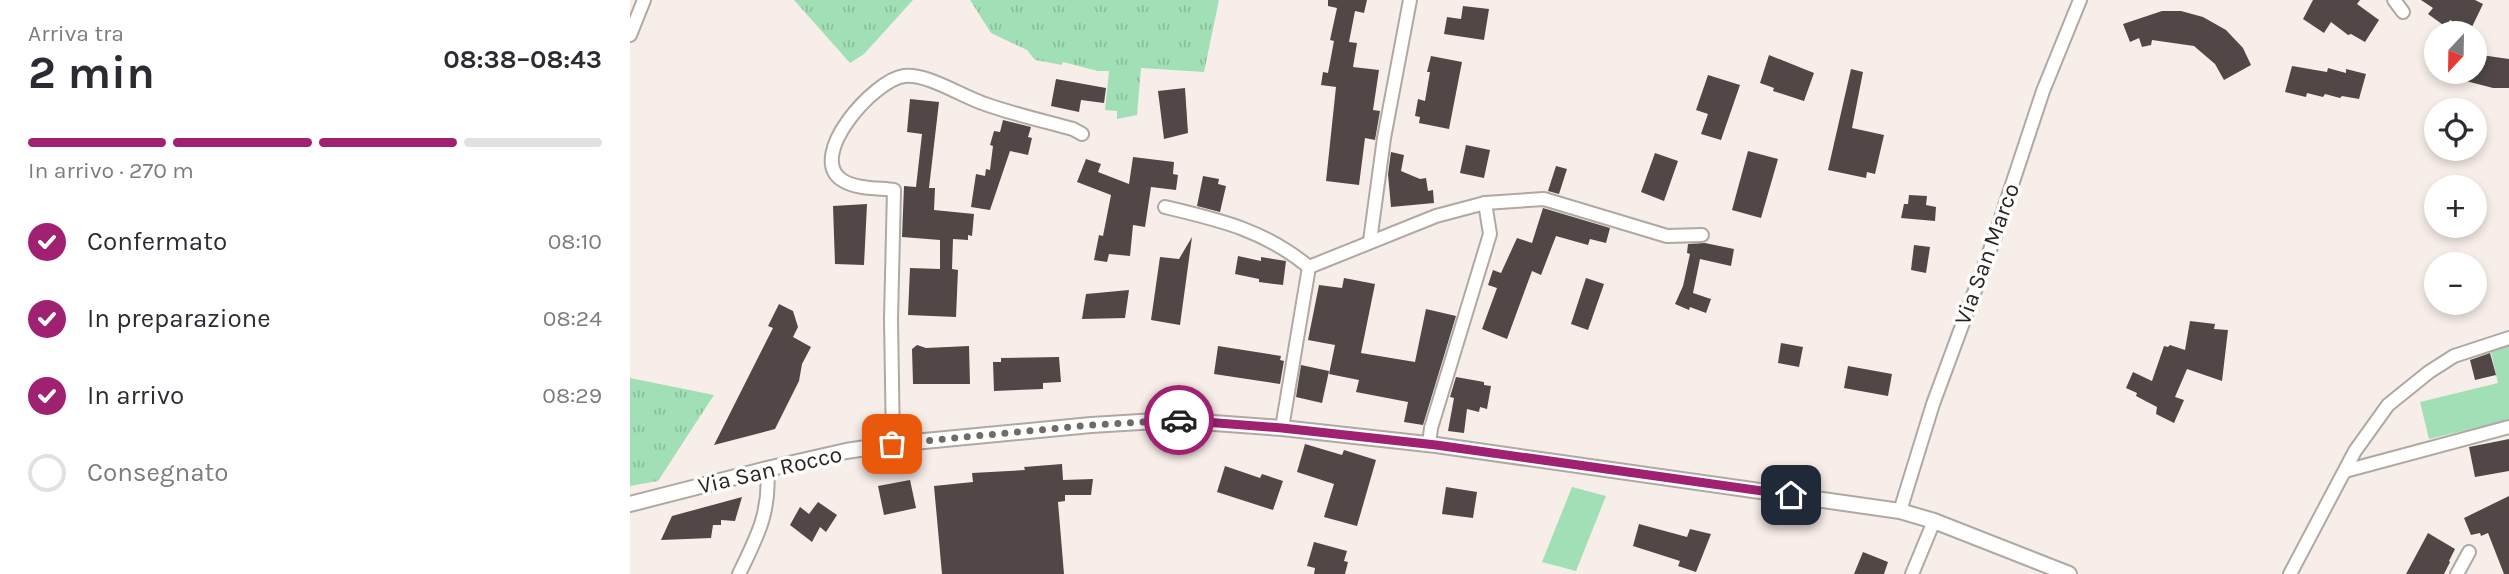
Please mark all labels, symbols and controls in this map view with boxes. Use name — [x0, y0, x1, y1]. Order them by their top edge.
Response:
text: Arriva tra — [28, 20, 124, 47]
north arrow — [2424, 21, 2487, 84]
map controls — [2424, 21, 2487, 315]
text: 08:38–08:43 — [443, 44, 602, 75]
text: 2 min — [28, 46, 155, 100]
button: locate — [2424, 98, 2487, 161]
text: In arrivo · 270 m — [28, 157, 194, 184]
button: + — [2424, 175, 2487, 238]
street label: Via San Marco — [1949, 180, 2025, 328]
icon: check — [28, 223, 66, 261]
text: Confermato — [87, 226, 227, 257]
text: 08:10 — [548, 228, 602, 255]
button: − — [2424, 252, 2487, 315]
icon: check — [28, 300, 66, 338]
text: In preparazione — [87, 303, 271, 334]
text: 08:24 — [543, 305, 602, 332]
icon: check — [28, 377, 66, 415]
text: In arrivo — [87, 380, 184, 411]
text: 08:29 — [542, 382, 602, 409]
courier — [1144, 385, 1214, 455]
icon: car — [1160, 401, 1198, 439]
pin — [862, 414, 922, 474]
icon: bag — [873, 425, 911, 463]
street label: Via San Rocco — [695, 440, 845, 500]
text: Consegnato — [87, 457, 229, 488]
pin — [1761, 465, 1821, 525]
icon: home — [1772, 476, 1810, 514]

